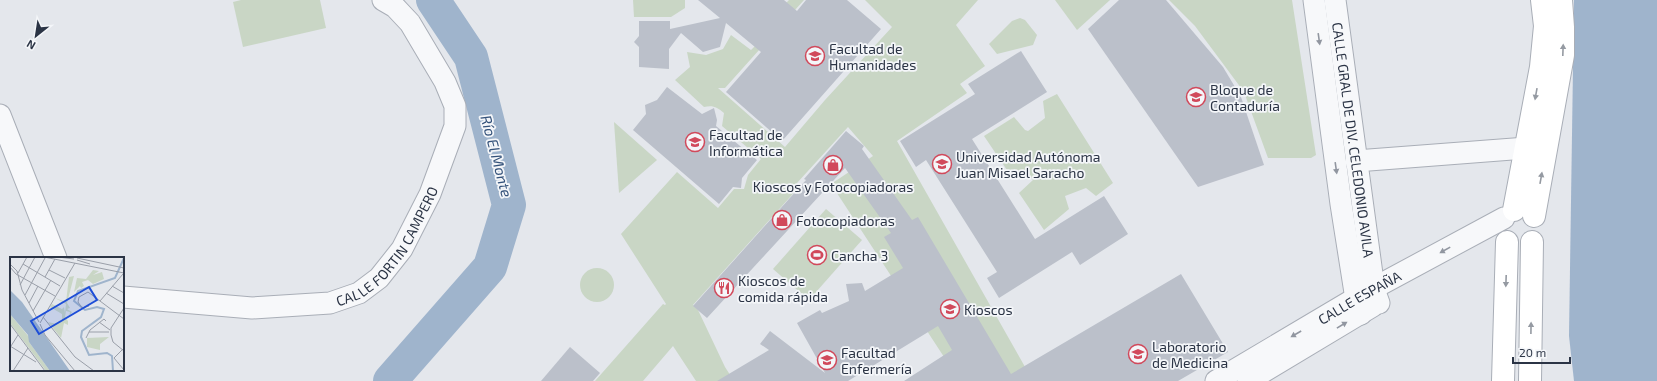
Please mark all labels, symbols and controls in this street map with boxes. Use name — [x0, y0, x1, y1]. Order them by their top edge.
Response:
north arrow — [16, 16, 56, 56]
street label: CALLE GRAL DE DIV. CELEDONIO AVILA — [1330, 21, 1378, 259]
one-way arrow — [1316, 33, 1322, 45]
text: N — [24, 37, 37, 53]
place label: Facultad de Humanidades — [829, 40, 916, 73]
one-way arrow — [1560, 43, 1566, 56]
school or university icon: Facultad de Humanidades — [804, 45, 826, 67]
place label: Bloque de Contaduría — [1210, 81, 1280, 114]
school or university icon: Bloque de Contaduría — [1185, 86, 1207, 108]
one-way arrow — [1533, 88, 1539, 100]
water label: Río El Monte — [477, 113, 517, 199]
place label: Facultad de Informática — [709, 126, 783, 159]
school or university icon: Facultad de Informática — [684, 131, 706, 153]
place label: Universidad Autónoma Juan Misael Saracho — [956, 148, 1101, 181]
school or university icon: Universidad Autónoma Juan Misael Saracho — [931, 153, 953, 175]
shop icon: Kioscos y Fotocopiadoras — [822, 154, 844, 176]
one-way arrow — [1333, 161, 1339, 174]
one-way arrow — [1538, 172, 1544, 184]
place label: Kioscos y Fotocopiadoras — [753, 178, 913, 195]
street label: CALLE FORTIN CAMPERO — [334, 184, 441, 309]
shop icon: Fotocopiadoras — [771, 209, 793, 231]
place label: Fotocopiadoras — [796, 212, 895, 229]
sports icon: Cancha 3 — [806, 244, 828, 266]
one-way arrow — [1440, 246, 1451, 253]
place label: Cancha 3 — [831, 247, 888, 264]
inset map — [10, 257, 124, 371]
street label: CALLE ESPAÑA — [1314, 267, 1404, 327]
place label: Kioscos de comida rápida — [738, 272, 828, 305]
one-way arrow — [1503, 275, 1509, 288]
restaurant icon: Kioscos de comida rápida — [713, 277, 735, 299]
school or university icon: Kioscos — [939, 298, 961, 320]
place label: Kioscos — [964, 301, 1013, 318]
one-way arrow — [1528, 321, 1534, 334]
one-way arrow — [1336, 322, 1348, 329]
one-way arrow — [1290, 331, 1302, 338]
place label: Laboratorio de Medicina — [1152, 338, 1228, 371]
scale bar — [1513, 339, 1570, 365]
school or university icon: Laboratorio de Medicina — [1127, 343, 1149, 365]
place label: Facultad Enfermería — [841, 344, 912, 377]
text: 20 m — [1519, 345, 1546, 359]
school or university icon: Facultad Enfermería — [816, 349, 838, 371]

